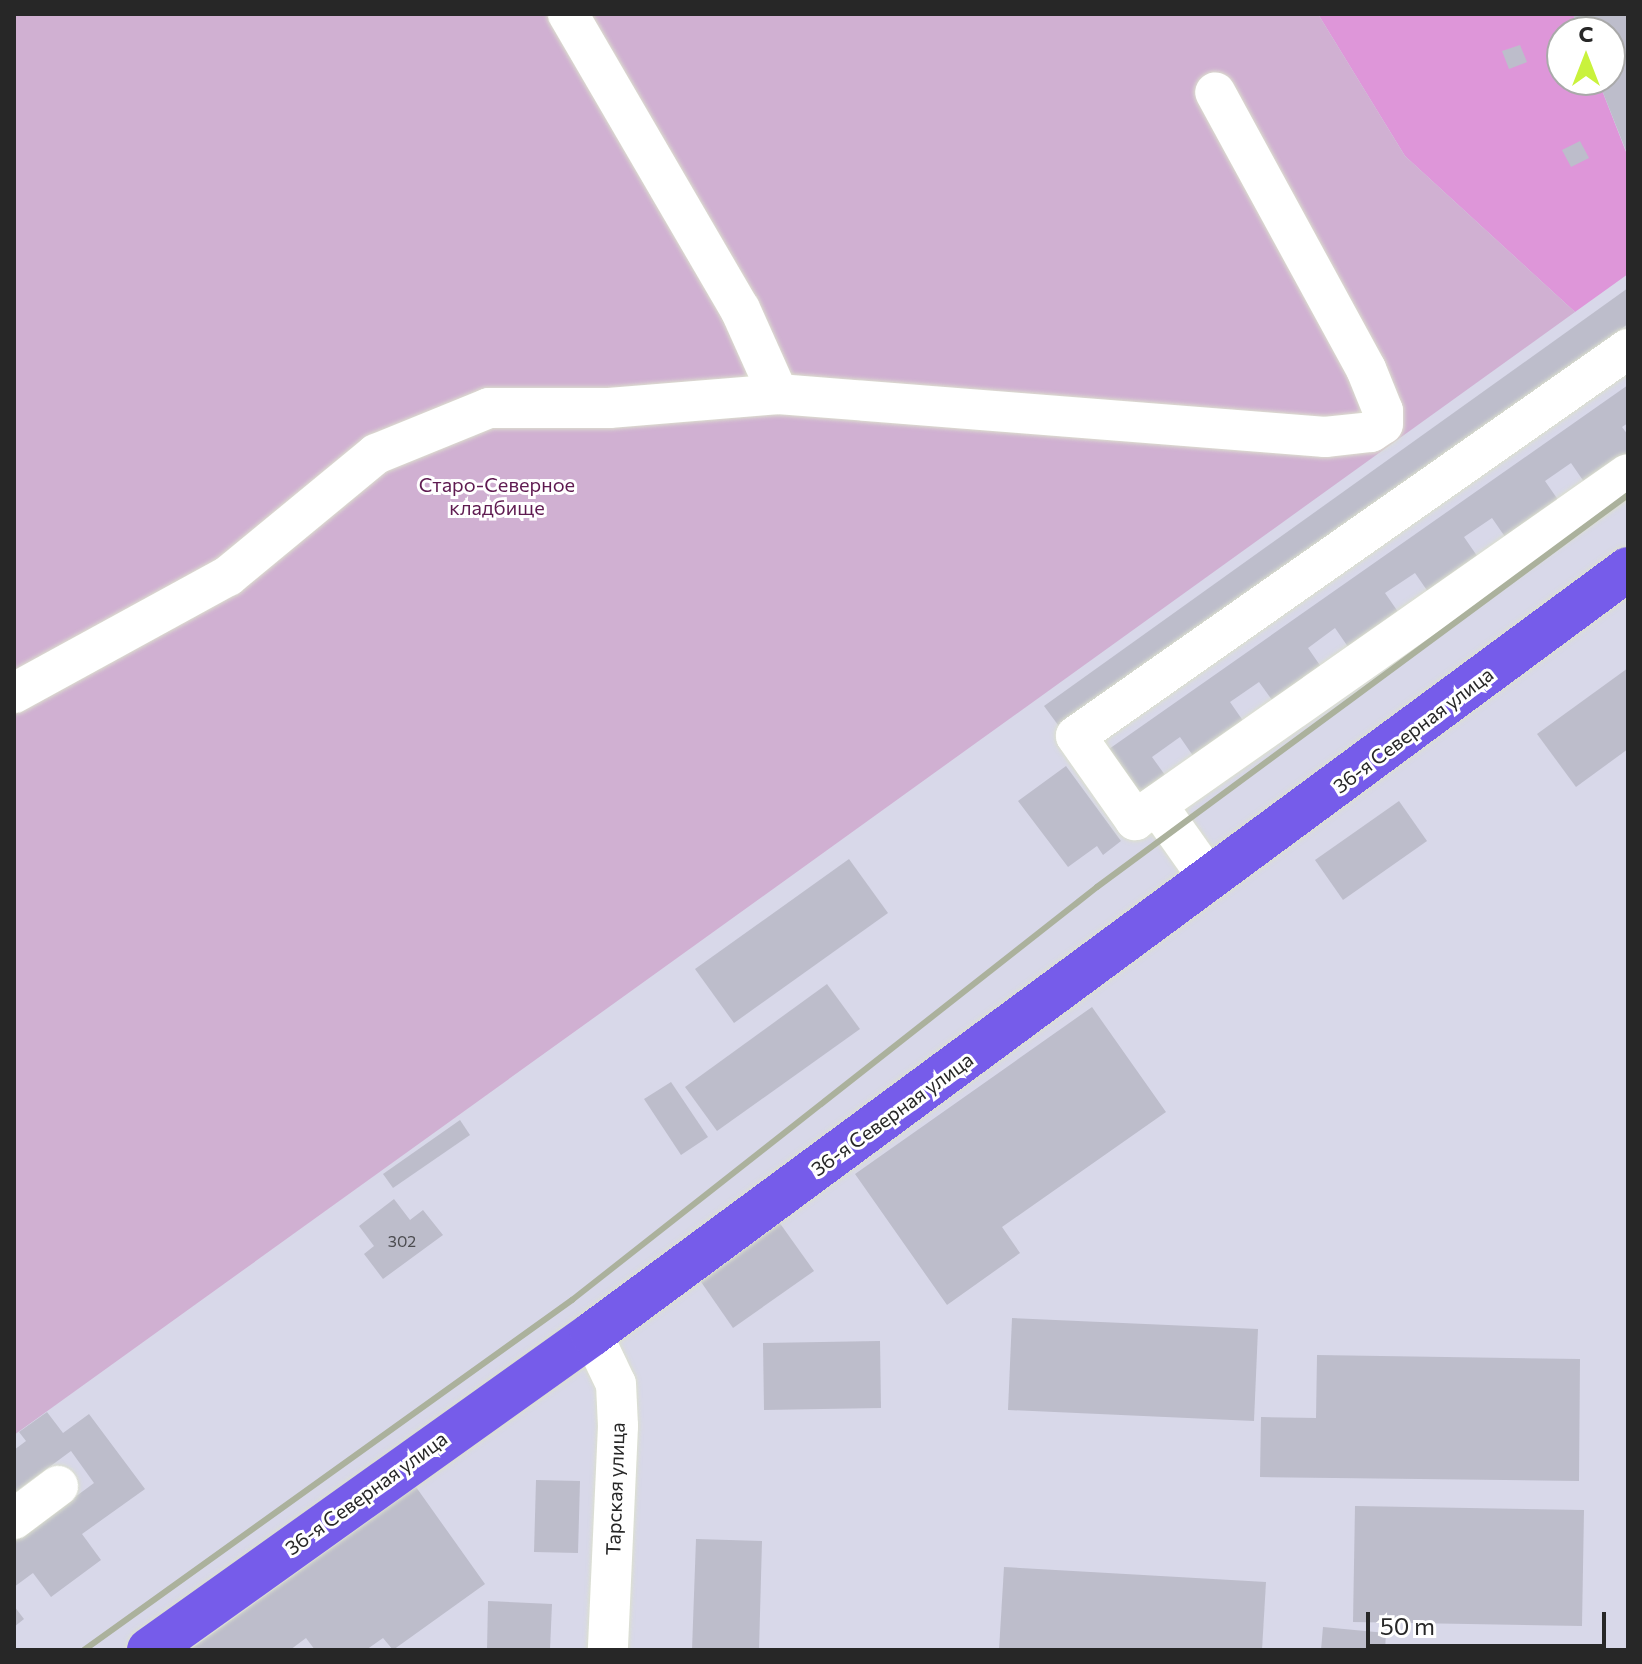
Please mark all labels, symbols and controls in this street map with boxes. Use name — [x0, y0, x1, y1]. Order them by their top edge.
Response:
north arrow — [1546, 16, 1626, 96]
text: С — [1578, 20, 1594, 47]
park label: Старо-Северное кладбище — [419, 472, 575, 519]
street label: 36-я Северная улица — [1328, 662, 1498, 798]
street label: 36-я Северная улица — [806, 1047, 978, 1181]
house number: 302 — [388, 1231, 416, 1251]
street label: Тарская улица — [601, 1422, 629, 1556]
street label: 36-я Северная улица — [280, 1426, 452, 1560]
scale bar — [1370, 1596, 1610, 1646]
text: 50 m — [1380, 1611, 1435, 1640]

